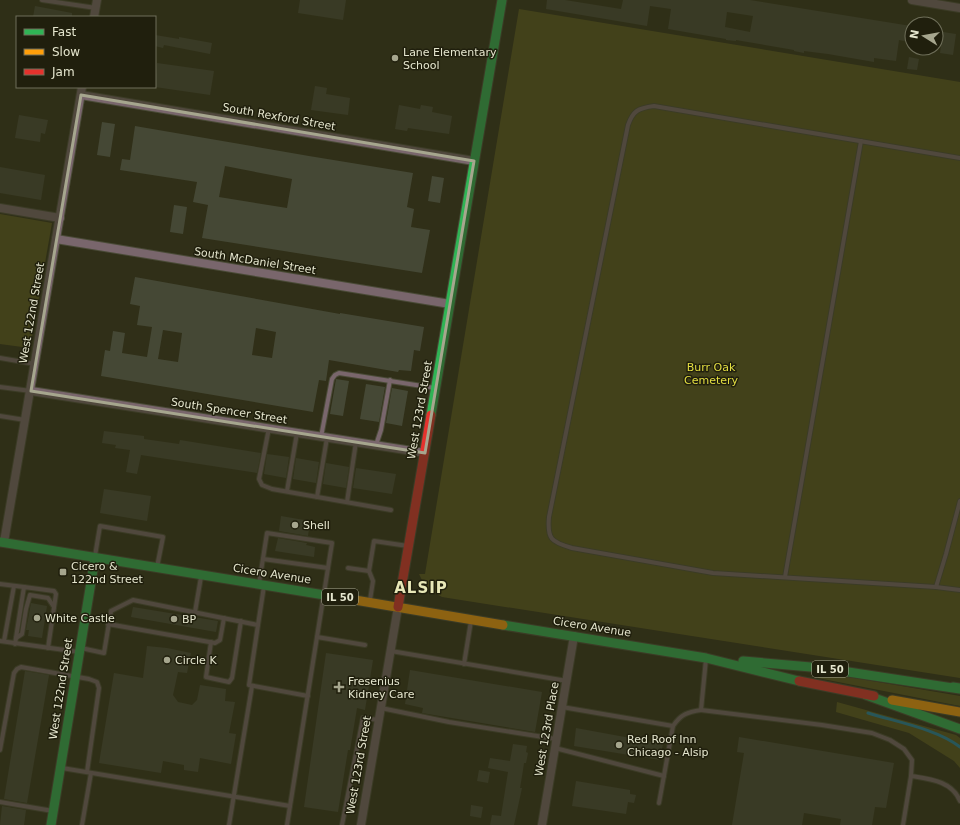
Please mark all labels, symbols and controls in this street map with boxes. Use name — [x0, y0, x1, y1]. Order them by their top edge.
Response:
legend — [16, 16, 156, 88]
north arrow — [904, 16, 944, 56]
text: Fast — [52, 25, 76, 39]
text: N — [907, 28, 922, 40]
text: Slow — [52, 45, 80, 59]
place label: Lane Elementary School — [403, 46, 497, 72]
marker: Lane Elementary School — [390, 53, 400, 63]
text: Jam — [51, 65, 75, 79]
street label: South Rexford Street — [221, 101, 337, 133]
street label: South McDaniel Street — [193, 245, 317, 277]
street label: West 122nd Street — [17, 261, 47, 365]
street label: West 123rd Street — [405, 359, 435, 460]
park label: Burr Oak Cemetery — [684, 361, 739, 387]
street label: South Spencer Street — [170, 395, 289, 427]
place label: Shell — [303, 519, 330, 532]
marker: Shell — [290, 520, 300, 530]
place label: Cicero & 122nd Street — [71, 560, 144, 586]
street label: Cicero Avenue — [232, 561, 312, 587]
marker: Cicero & 122nd Street — [58, 567, 68, 577]
district label: ALSIP — [394, 579, 448, 597]
road number: IL 50 — [322, 589, 358, 605]
place label: White Castle — [45, 612, 115, 625]
marker: White Castle — [32, 613, 42, 623]
place label: BP — [182, 613, 197, 626]
marker: BP — [169, 614, 179, 624]
street label: Cicero Avenue — [552, 614, 632, 640]
street label: West 122nd Street — [47, 637, 76, 741]
place label: Circle K — [175, 654, 217, 667]
marker: Circle K — [162, 655, 172, 665]
road number: IL 50 — [812, 661, 848, 677]
place label: Fresenius Kidney Care — [348, 675, 415, 701]
marker: Fresenius Kidney Care — [333, 681, 345, 693]
street label: West 123rd Place — [532, 681, 562, 777]
street label: West 123rd Street — [344, 714, 374, 815]
place label: Red Roof Inn Chicago - Alsip — [627, 733, 709, 759]
marker: Red Roof Inn Chicago - Alsip — [614, 740, 624, 750]

